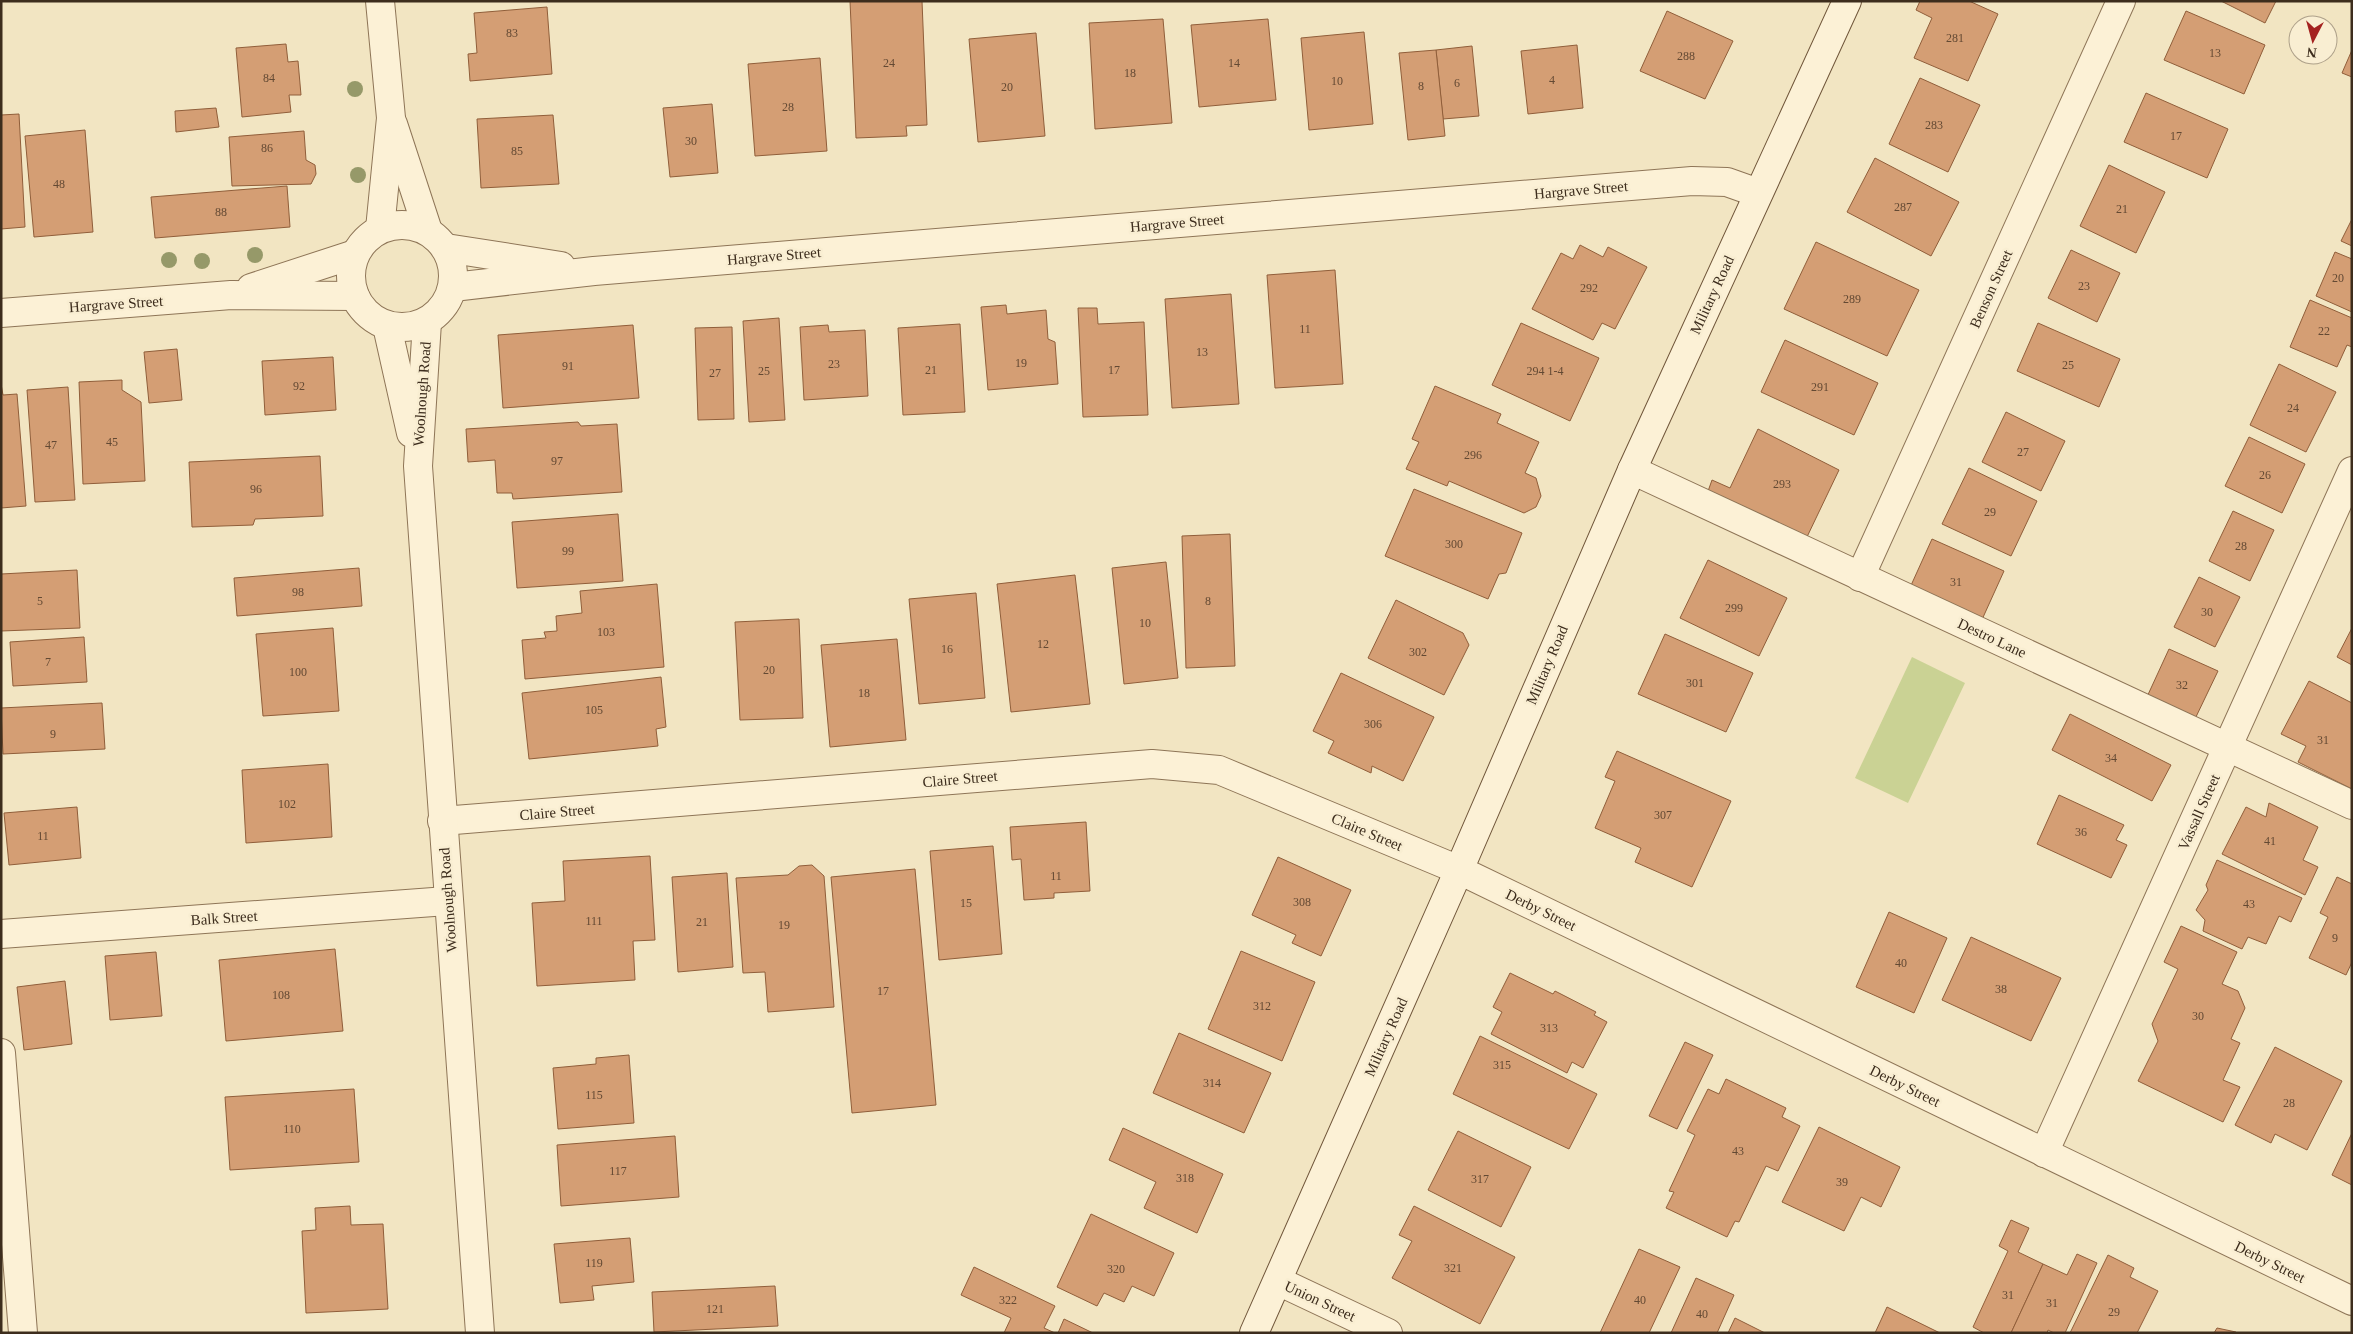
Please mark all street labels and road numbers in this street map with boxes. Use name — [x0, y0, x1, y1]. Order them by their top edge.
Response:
street label: Hargrave Street — [1533, 178, 1629, 202]
street label: Hargrave Street — [1129, 211, 1225, 235]
street label: Hargrave Street — [726, 244, 822, 268]
street label: Benson Street — [1967, 247, 2016, 331]
street label: Military Road — [1687, 253, 1737, 337]
street label: Hargrave Street — [68, 293, 164, 315]
street label: Woolnough Road — [410, 341, 434, 447]
street label: Destro Lane — [1955, 615, 2029, 661]
street label: Military Road — [1523, 622, 1571, 707]
street label: Claire Street — [922, 768, 999, 790]
street label: Vassall Street — [2175, 771, 2223, 852]
street label: Claire Street — [519, 801, 596, 823]
street label: Claire Street — [1329, 810, 1406, 854]
street label: Woolnough Road — [436, 847, 460, 953]
street label: Derby Street — [1503, 886, 1580, 934]
street label: Balk Street — [190, 908, 259, 928]
street label: Military Road — [1361, 995, 1411, 1079]
street label: Derby Street — [1867, 1062, 1944, 1110]
street label: Derby Street — [2232, 1238, 2309, 1286]
street label: Union Street — [1282, 1278, 1359, 1325]

